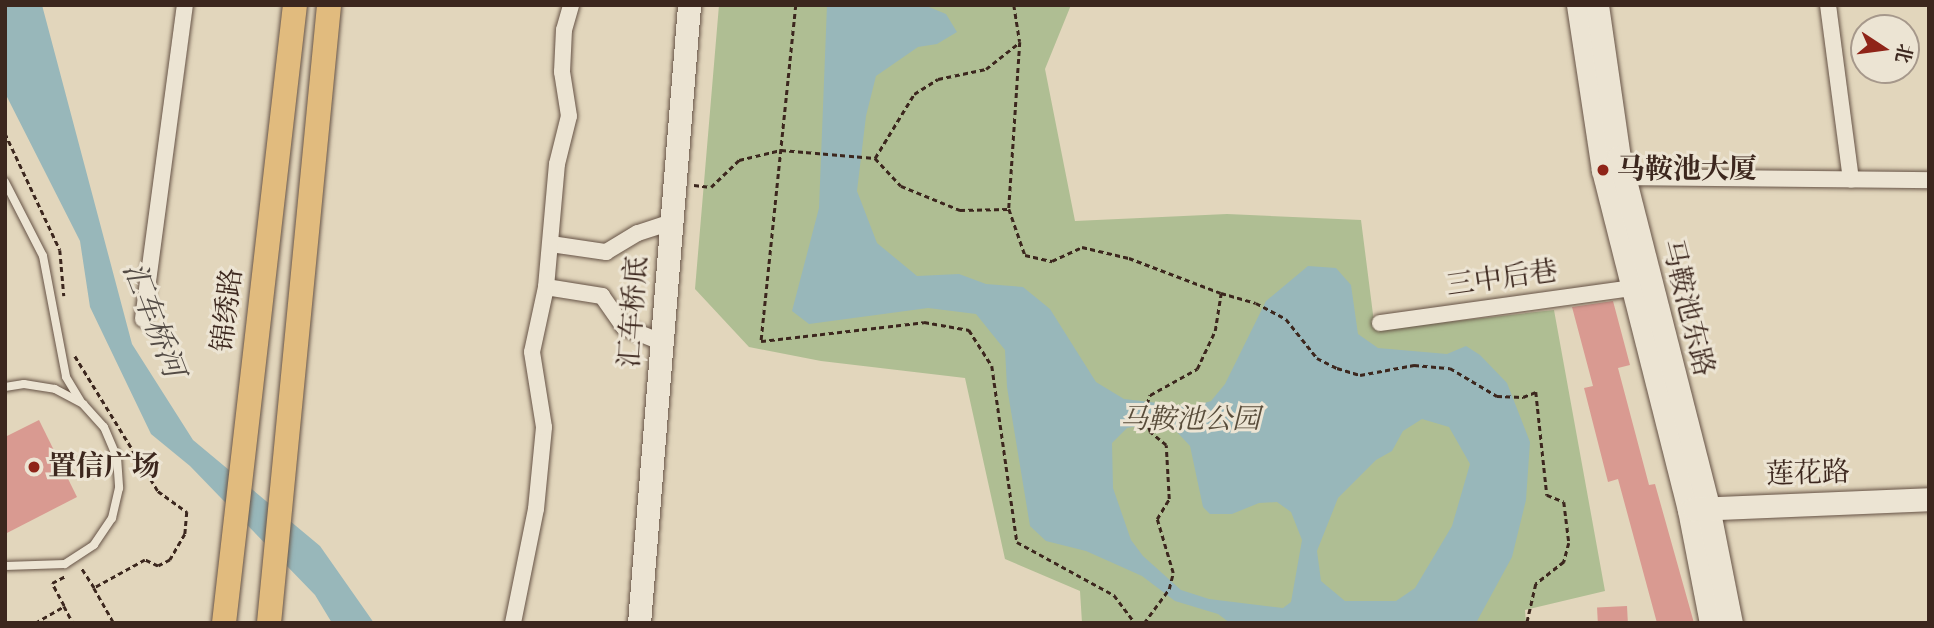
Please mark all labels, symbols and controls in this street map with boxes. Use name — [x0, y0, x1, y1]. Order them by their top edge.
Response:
north arrow — [1850, 14, 1920, 84]
text: 北 — [1890, 41, 1917, 65]
place label: 马鞍池大厦 — [1617, 153, 1757, 187]
marker: 马鞍池大厦 — [1595, 162, 1611, 178]
street label: 马鞍池东路 — [1654, 236, 1720, 380]
street label: 汇车桥底 — [613, 255, 655, 369]
street label: 三中后巷 — [1444, 255, 1560, 303]
water label: 汇车桥河 — [115, 258, 191, 382]
street label: 锦绣路 — [206, 266, 250, 354]
park label: 马鞍池公园 — [1120, 403, 1260, 437]
place label: 置信广场 — [48, 450, 160, 484]
street label: 莲花路 — [1765, 456, 1851, 492]
marker: 置信广场 — [26, 459, 42, 475]

